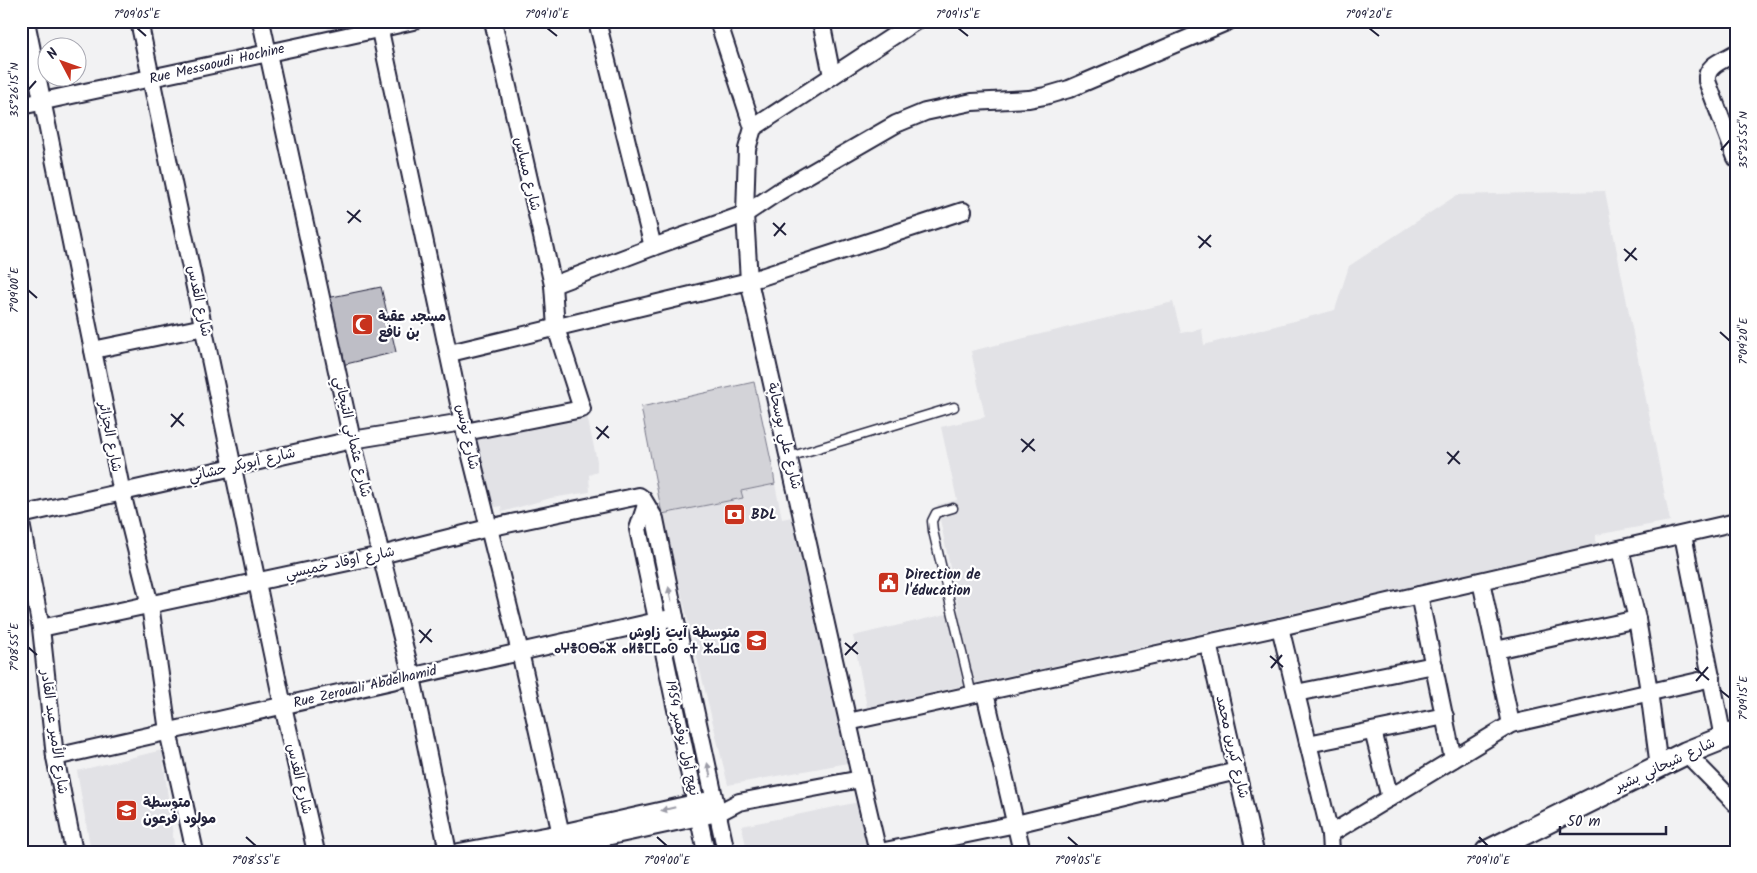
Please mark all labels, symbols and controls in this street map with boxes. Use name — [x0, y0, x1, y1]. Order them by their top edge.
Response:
text: 7°09'05"E — [114, 5, 161, 24]
text: 7°09'10"E — [525, 5, 570, 24]
text: 7°09'15"E — [936, 5, 981, 24]
text: 7°09'20"E — [1345, 5, 1394, 24]
north arrow — [38, 38, 88, 88]
street label: Rue Messaoudi Hochine — [147, 38, 287, 90]
text: N — [42, 43, 64, 65]
text: 35°26'15"N — [5, 62, 24, 118]
text: 35°25'55"N — [1734, 111, 1753, 169]
street label: شارع مساس — [508, 135, 546, 213]
street label: شارع القدس — [181, 263, 217, 339]
text: 7°09'00"E — [5, 266, 24, 313]
place label: مسجد عقبة بن نافع — [378, 306, 446, 344]
mosque icon: مسجد عقبة بن نافع — [350, 313, 374, 337]
text: 7°09'20"E — [1734, 316, 1753, 365]
street label: شارع عثماني التيجاني — [326, 374, 377, 500]
street label: شارع علي بوسحابة — [760, 380, 807, 492]
street label: شارع الجزائر — [92, 399, 128, 474]
street label: شارع تونس — [449, 402, 485, 472]
street label: شارع أبوبكر حشاني — [186, 442, 298, 489]
bank icon: BDL — [723, 503, 747, 527]
place label: BDL — [751, 504, 777, 526]
street label: شارع اوقاد خميسي — [283, 541, 397, 586]
place label: Direction de l'éducation — [905, 564, 981, 602]
public building icon: Direction de l'éducation — [877, 571, 901, 595]
one-way arrow — [666, 586, 674, 602]
text: 7°08'55"E — [5, 622, 24, 671]
place label: متوسطة آيت زاوش ⴰⵖⴻⵔⴱⴰⵣ ⴰⵍⴻⵎⵎⴰⵙ ⴰⵜ ⵣⴰⵡⵛ — [554, 622, 740, 660]
school or university icon: متوسطة آيت زاوش ⴰⵖⴻⵔⴱⴰⵣ ⴰⵍⴻⵎⵎⴰⵙ ⴰⵜ ⵣⴰⵡⵛ — [744, 629, 768, 653]
street label: Rue Zerouali Abdelhamid — [291, 660, 440, 714]
street label: شارع الأمير عبد القادر — [34, 667, 74, 796]
text: 7°09'15"E — [1734, 675, 1753, 720]
street label: نهج أول نوفمبر 1954 — [659, 678, 705, 798]
street label: شارع كبرين محمد — [1209, 693, 1255, 801]
street label: شارع شيحاني بشير — [1610, 732, 1719, 799]
street label: شارع القدس — [280, 741, 318, 817]
one-way arrow — [705, 762, 713, 777]
place label: متوسطة مولود فرعون — [143, 792, 216, 830]
school or university icon: متوسطة مولود فرعون — [115, 799, 139, 823]
scale bar — [1560, 803, 1666, 835]
one-way arrow — [660, 805, 675, 813]
text: 50 m — [1567, 810, 1601, 834]
text: 7°08'55"E — [232, 851, 281, 870]
text: 7°09'00"E — [644, 851, 691, 870]
text: 7°09'05"E — [1055, 851, 1102, 870]
text: 7°09'10"E — [1466, 851, 1511, 870]

